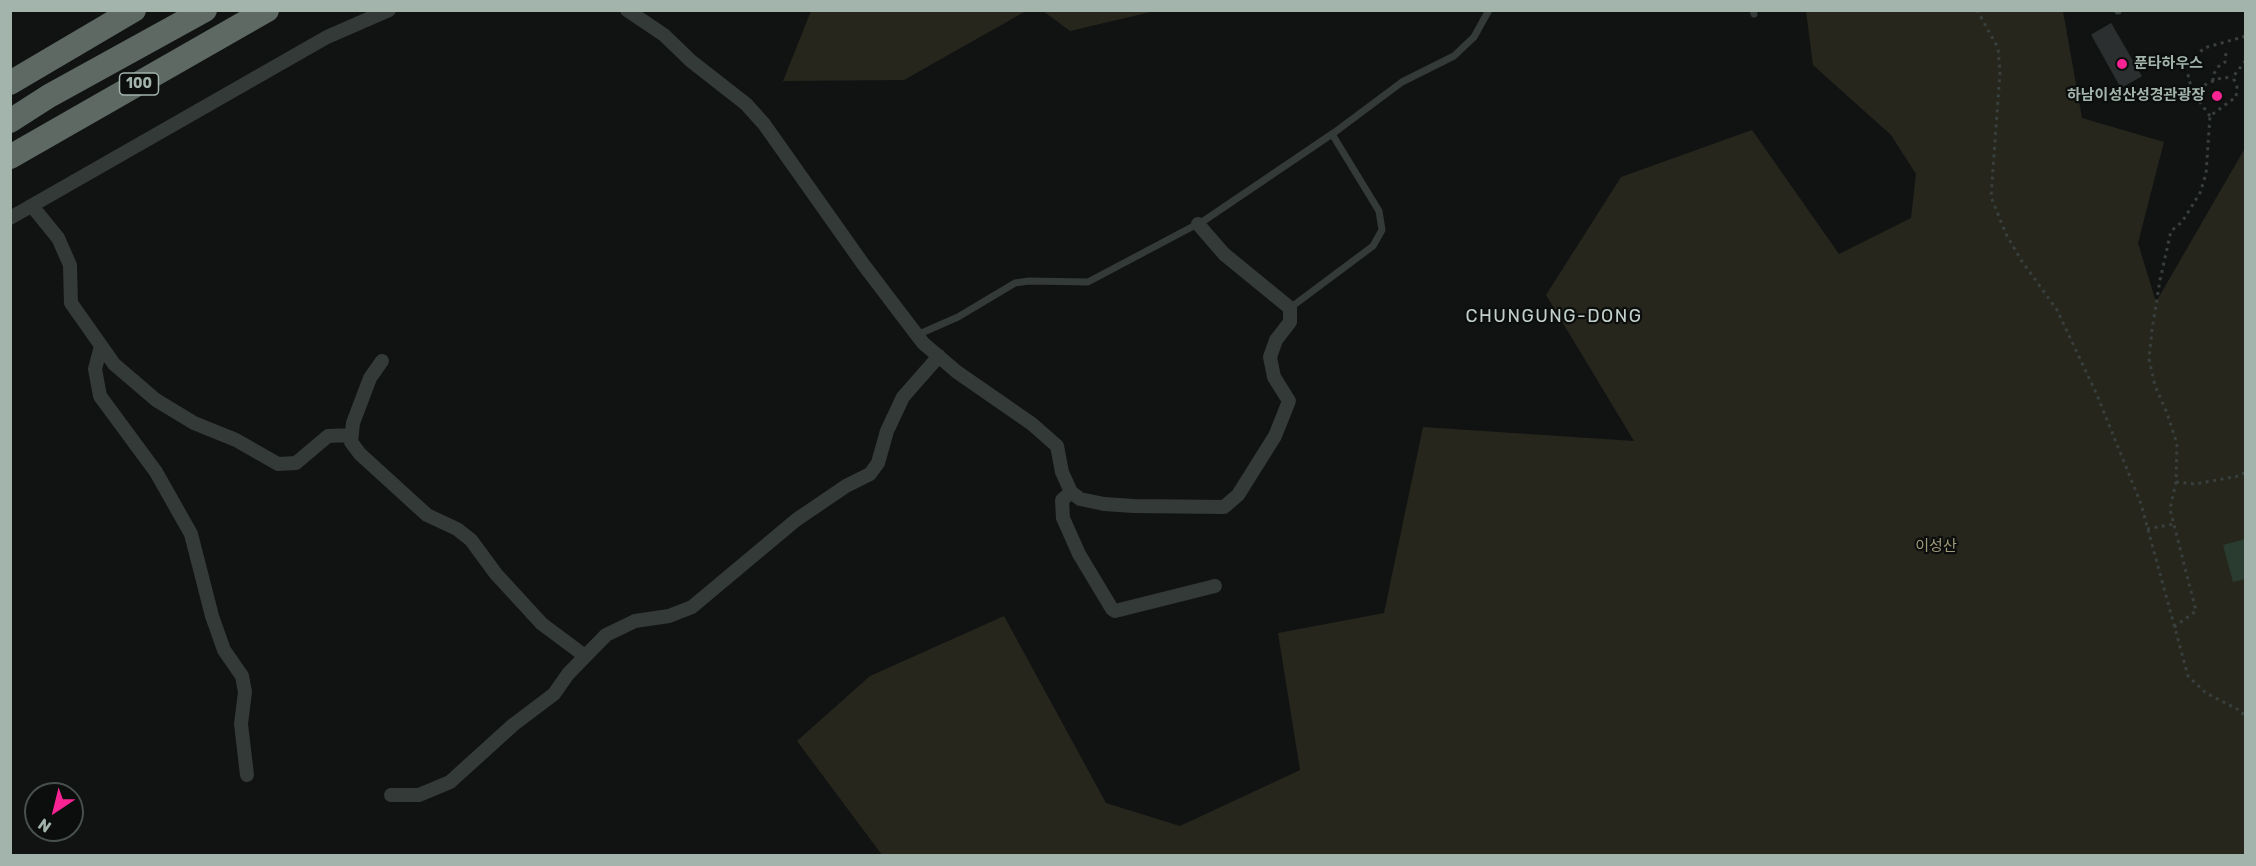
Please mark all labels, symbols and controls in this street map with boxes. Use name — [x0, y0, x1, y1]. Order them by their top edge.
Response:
place label: 푼타하우스 — [2134, 55, 2203, 73]
marker: 푼타하우스 — [2115, 57, 2129, 71]
road number: 100 — [120, 73, 158, 95]
place label: 하남이성산성경관광장 — [2067, 87, 2205, 105]
marker: 하남이성산성경관광장 — [2210, 89, 2224, 103]
district label: CHUNGUNG-DONG — [1465, 306, 1643, 328]
park label: 이성산 — [1915, 538, 1957, 556]
north arrow — [24, 782, 84, 842]
text: N — [34, 814, 55, 837]

